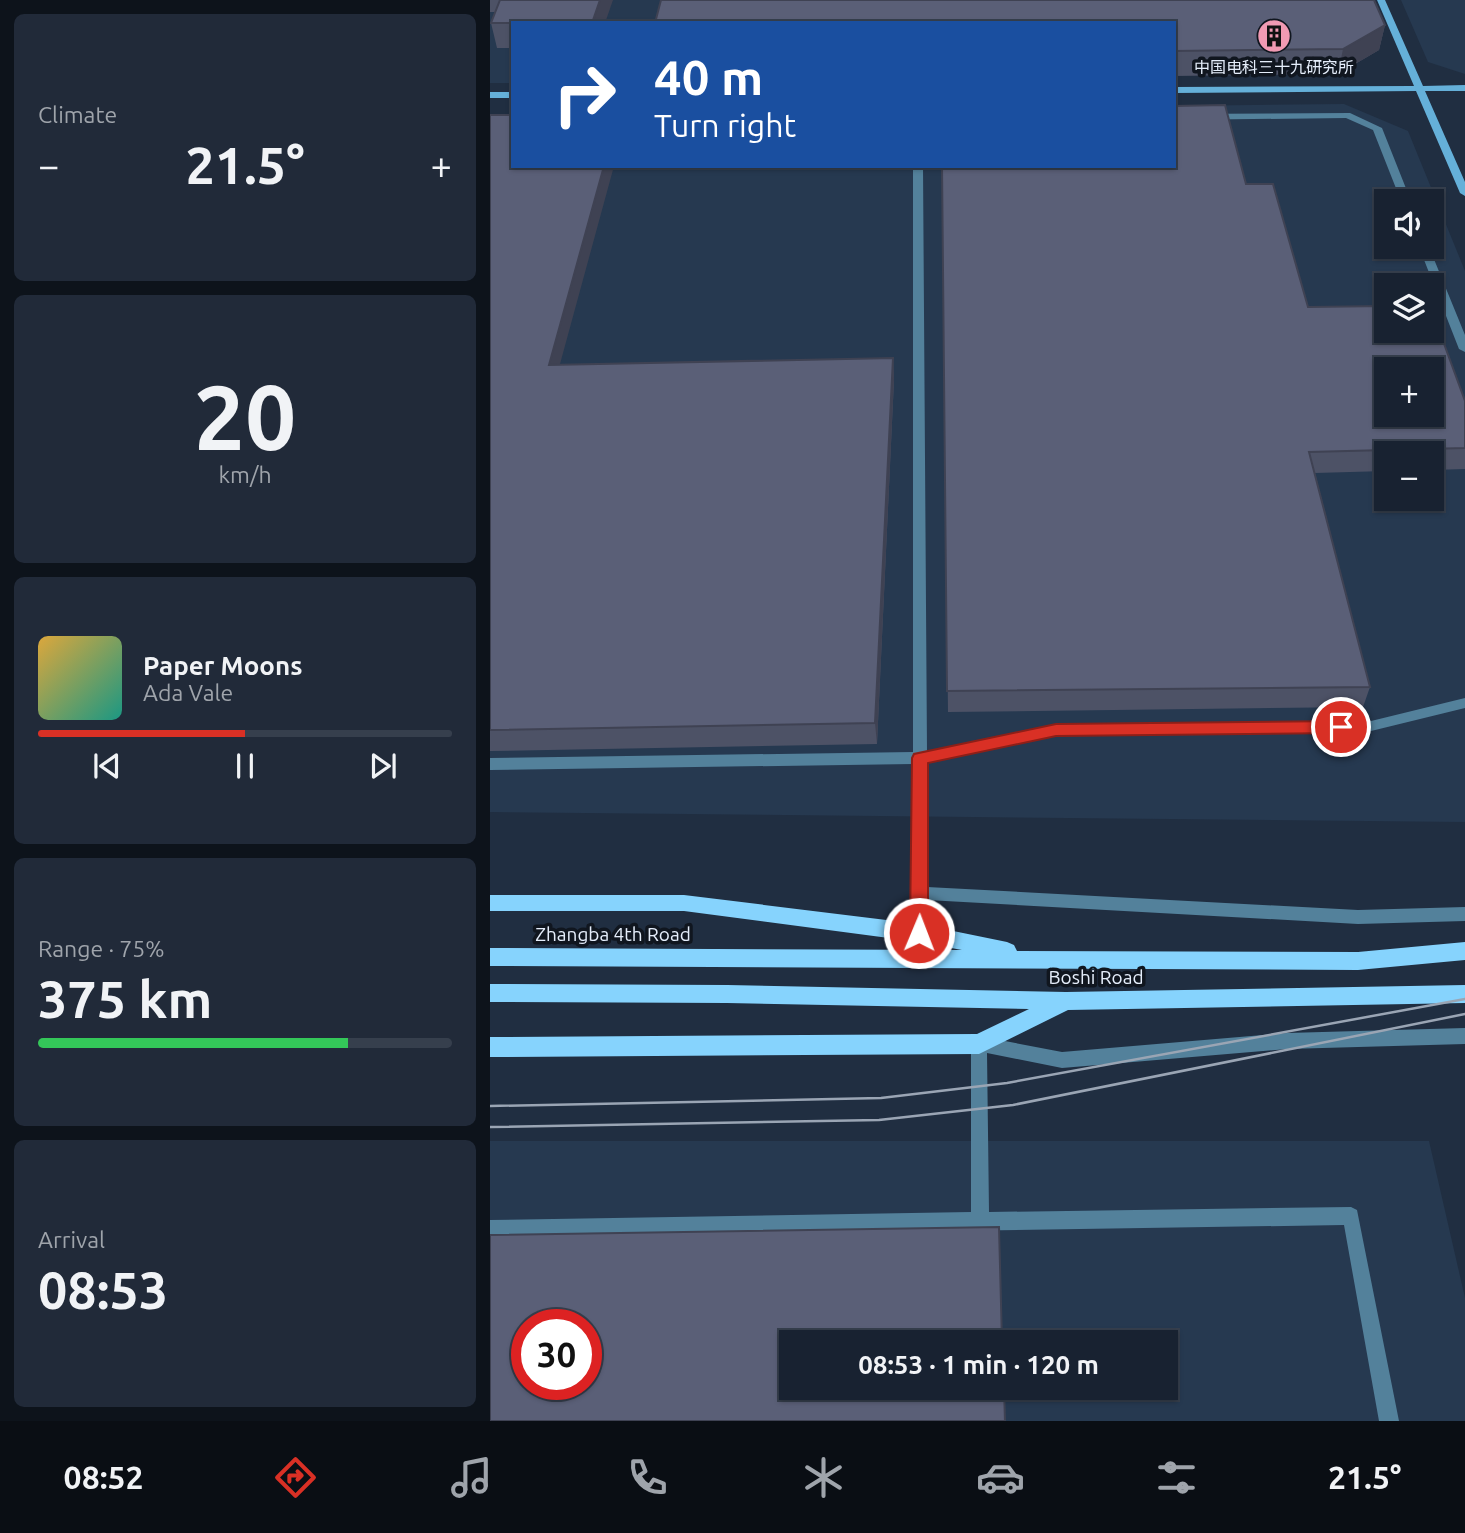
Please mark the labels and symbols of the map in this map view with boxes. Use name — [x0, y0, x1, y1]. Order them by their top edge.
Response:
building icon: 中国电科三十九研究所 — [1255, 17, 1293, 55]
place label: 中国电科三十九研究所 — [1194, 58, 1354, 76]
pin — [1311, 697, 1371, 757]
position arrow — [882, 896, 956, 970]
street label: Zhangba 4th Road — [535, 923, 691, 945]
street label: Boshi Road — [1048, 966, 1144, 988]
speed limit sign: 30 — [511, 1309, 602, 1400]

